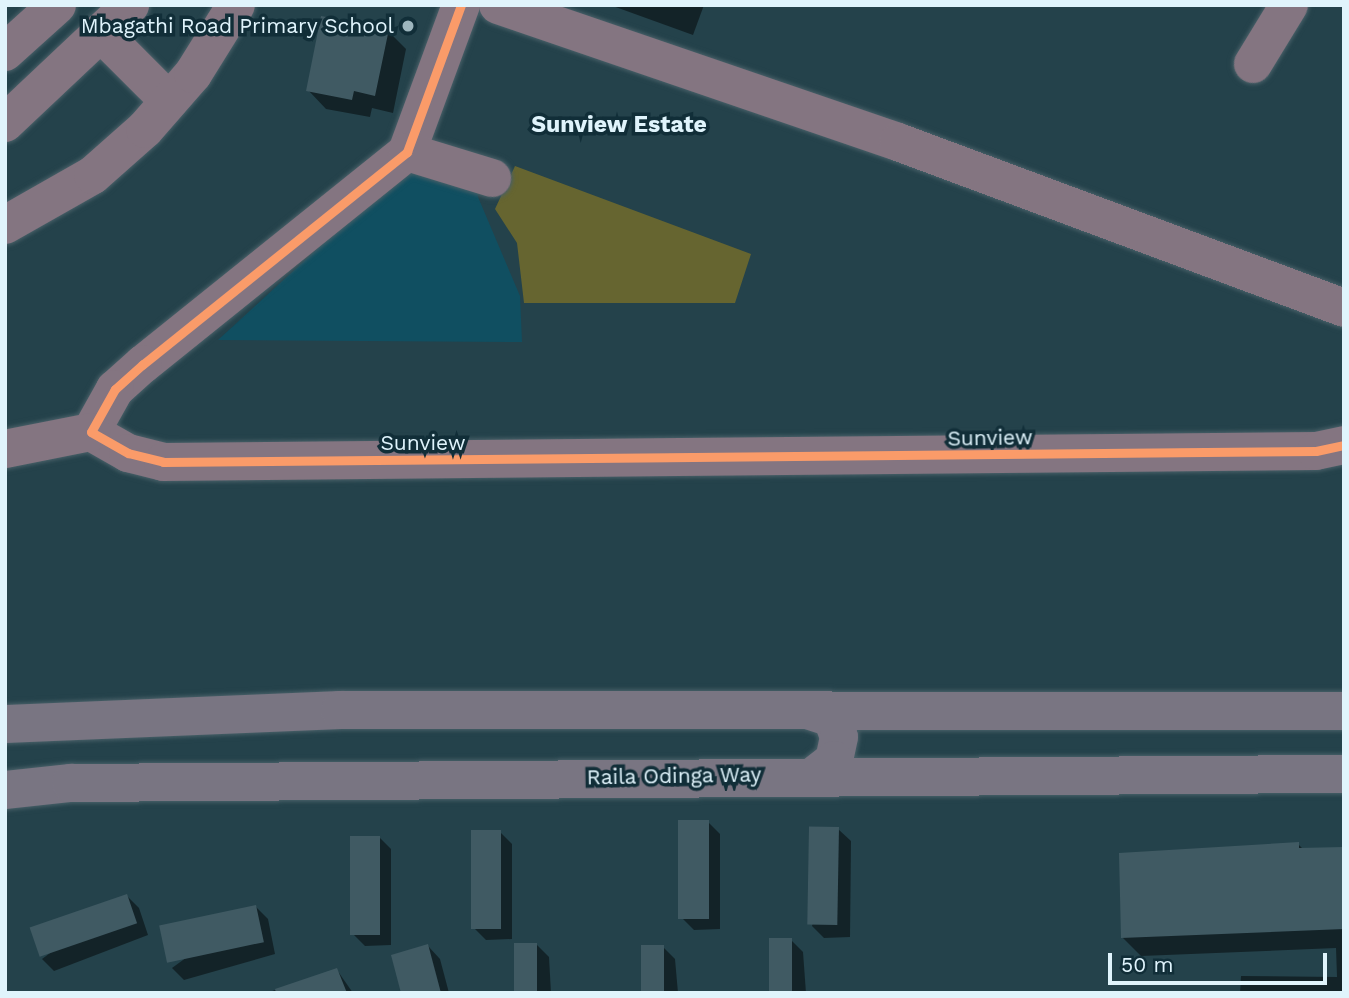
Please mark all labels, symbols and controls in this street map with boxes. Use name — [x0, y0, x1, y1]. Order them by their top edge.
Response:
place label: Mbagathi Road Primary School — [80, 13, 394, 39]
marker: Mbagathi Road Primary School — [400, 18, 416, 34]
district label: Sunview Estate — [531, 111, 707, 139]
street label: Sunview — [947, 425, 1033, 451]
street label: Sunview — [381, 430, 465, 456]
street label: Raila Odinga Way — [586, 762, 762, 790]
scale bar — [1111, 939, 1330, 983]
text: 50 m — [1121, 952, 1173, 977]

